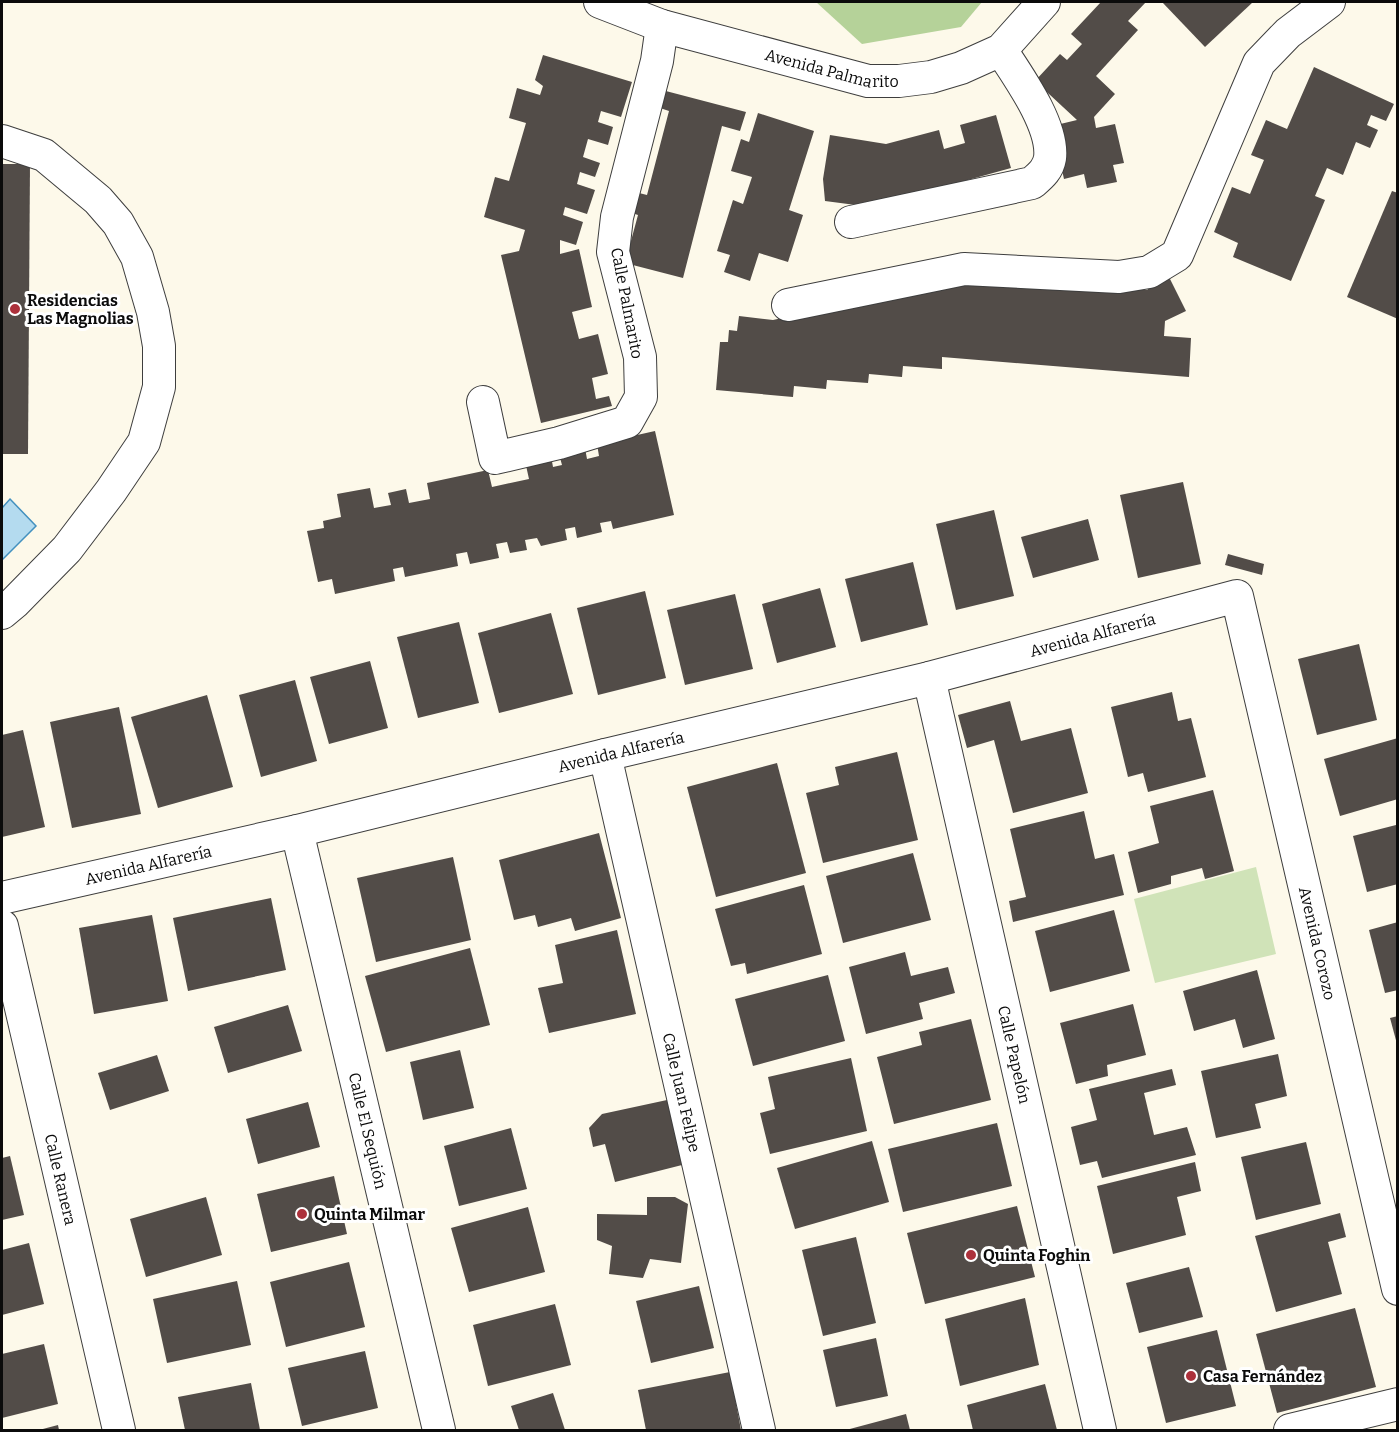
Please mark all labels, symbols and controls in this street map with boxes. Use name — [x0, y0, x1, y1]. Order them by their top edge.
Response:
street label: Avenida Palmarito — [763, 44, 899, 91]
street label: Calle Palmarito — [607, 246, 647, 360]
place label: Residencias Las Magnolias — [27, 291, 134, 328]
marker: Residencias Las Magnolias — [8, 302, 22, 316]
street label: Avenida Alfarería — [1028, 609, 1158, 660]
street label: Avenida Alfarería — [556, 727, 686, 776]
street label: Avenida Alfarería — [83, 841, 214, 888]
street label: Avenida Corozo — [1295, 885, 1340, 1002]
street label: Calle Papelón — [994, 1003, 1035, 1105]
street label: Calle Juan Felipe — [659, 1031, 705, 1154]
street label: Calle El Sequión — [345, 1071, 391, 1191]
street label: Calle Ranera — [41, 1132, 81, 1227]
place label: Quinta Milmar — [314, 1205, 426, 1224]
marker: Quinta Milmar — [295, 1207, 309, 1221]
place label: Quinta Foghin — [983, 1246, 1091, 1265]
marker: Quinta Foghin — [964, 1248, 978, 1262]
place label: Casa Fernández — [1203, 1367, 1322, 1386]
marker: Casa Fernández — [1184, 1369, 1198, 1383]

